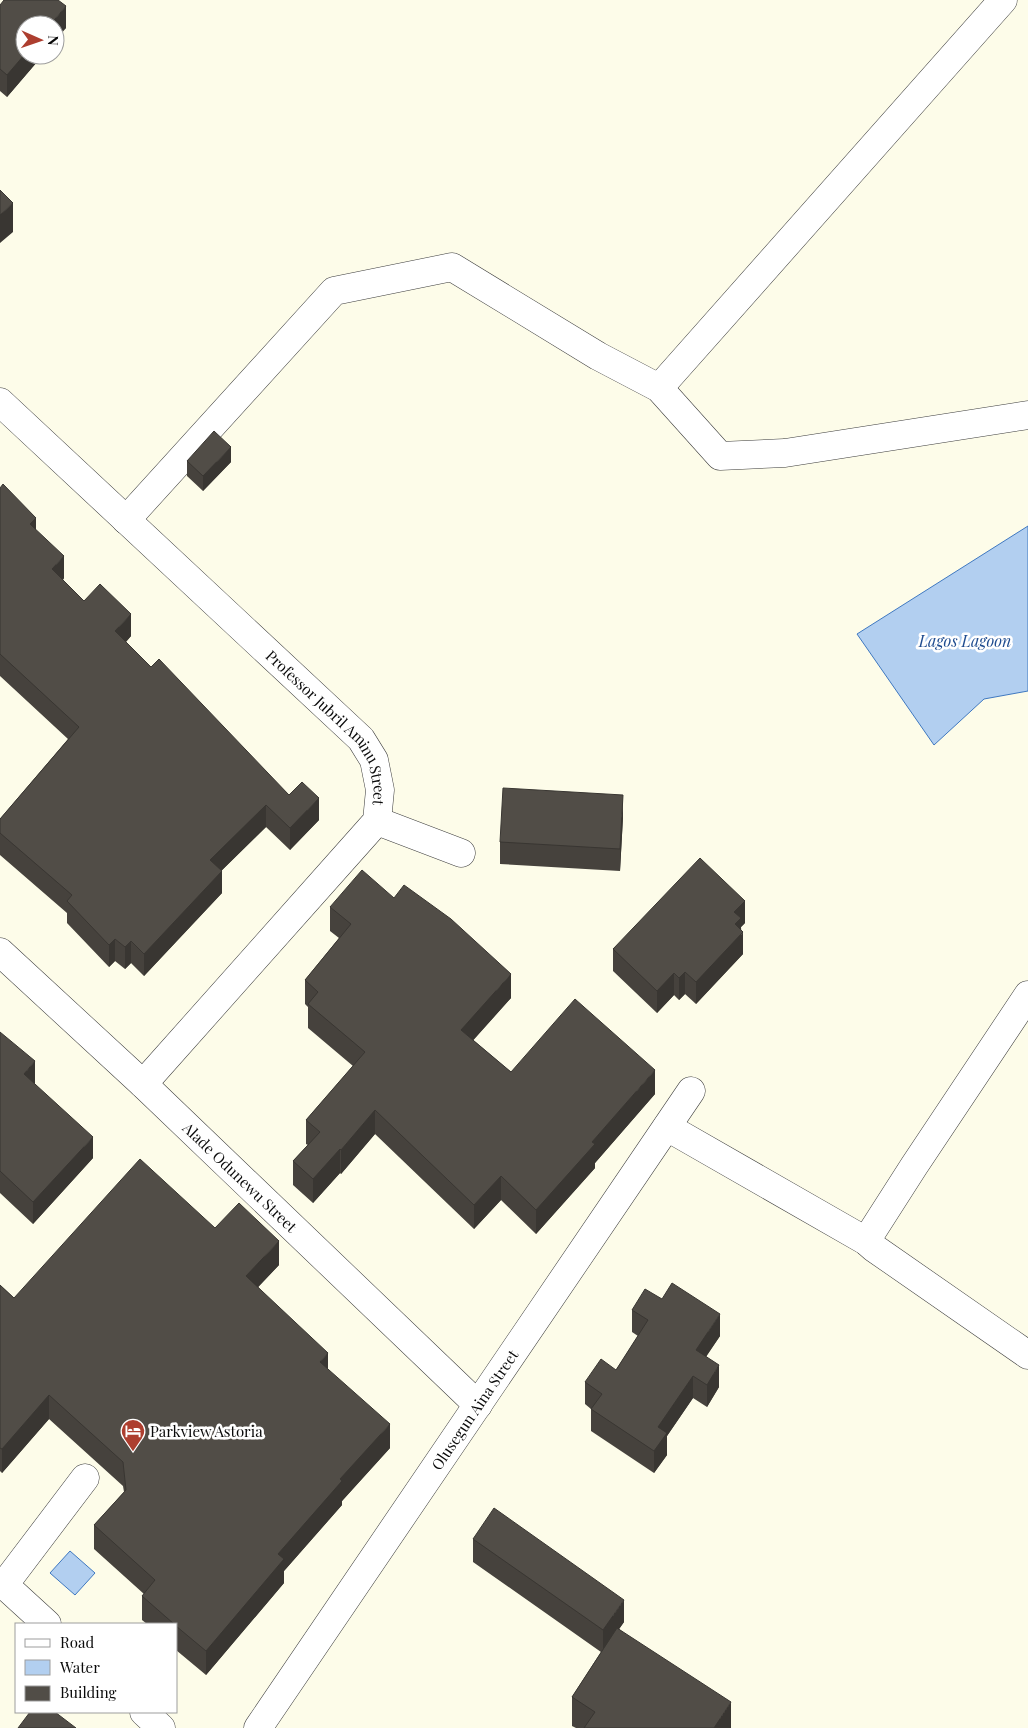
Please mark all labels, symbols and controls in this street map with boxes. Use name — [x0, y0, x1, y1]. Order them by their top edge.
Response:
north arrow — [15, 15, 65, 65]
text: N — [44, 35, 63, 46]
water label: Lagos Lagoon — [918, 630, 1011, 651]
street label: Professor Jubril Aminu Street — [262, 645, 390, 807]
street label: Alade Odunewu Street — [178, 1117, 302, 1237]
street label: Olusegun Aina Street — [426, 1345, 523, 1474]
hotel icon: Parkview Astoria — [120, 1418, 146, 1452]
place label: Parkview Astoria — [150, 1421, 263, 1441]
legend — [15, 1623, 178, 1713]
text: Road — [60, 1632, 94, 1652]
text: Water — [59, 1657, 100, 1677]
text: Building — [60, 1682, 117, 1702]

